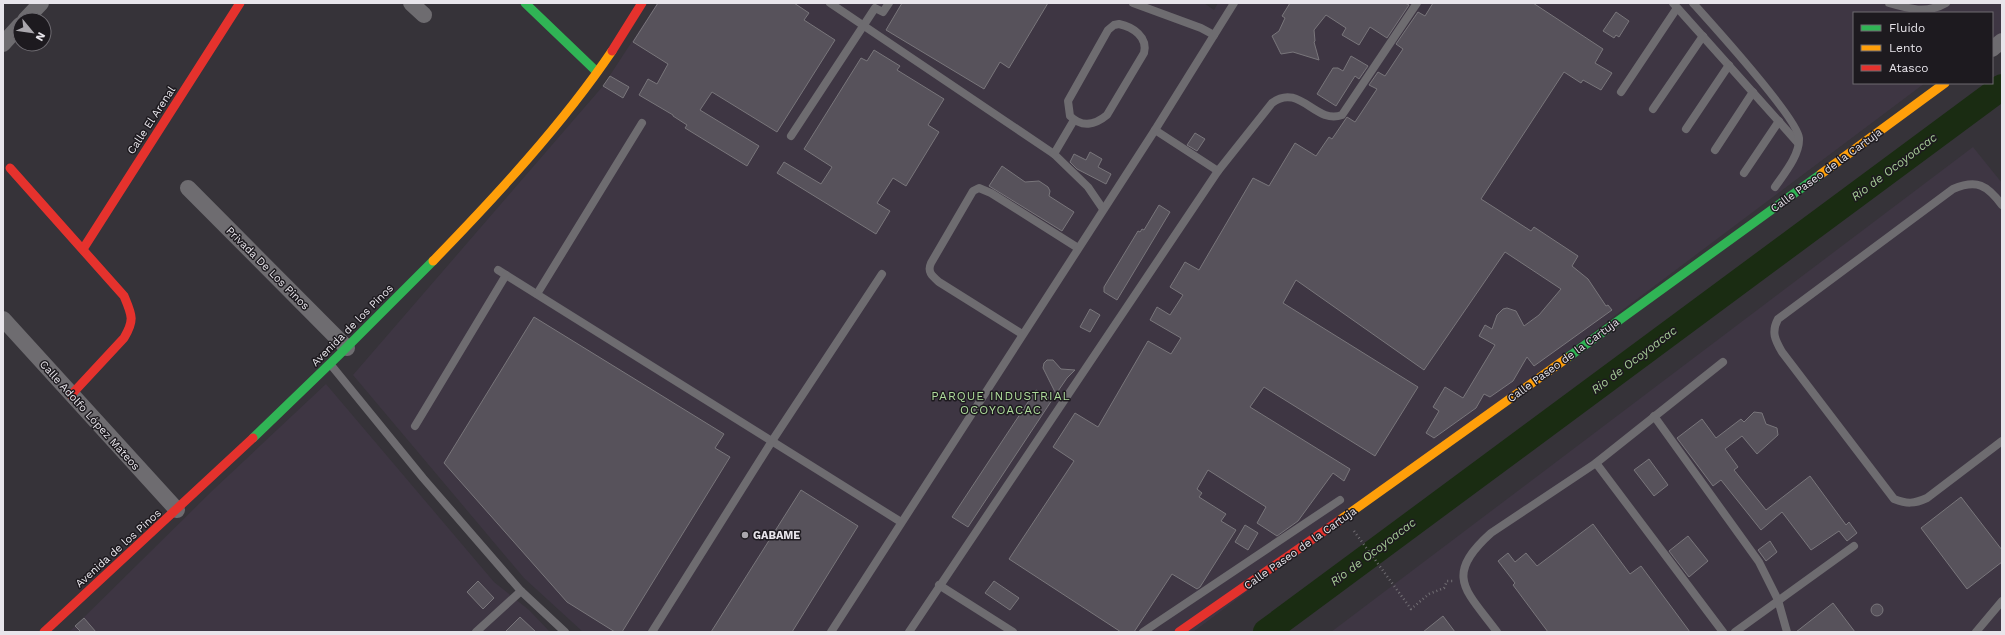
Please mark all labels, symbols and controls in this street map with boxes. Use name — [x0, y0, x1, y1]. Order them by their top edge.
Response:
north arrow — [12, 12, 52, 52]
legend — [1853, 12, 1993, 84]
text: Fluido — [1889, 21, 1925, 35]
text: N — [33, 30, 48, 43]
text: Lento — [1889, 41, 1923, 55]
text: Atasco — [1889, 61, 1929, 75]
street label: Calle El Arenal — [125, 83, 179, 157]
street label: Calle Paseo de la Cartuja — [1768, 126, 1885, 215]
water label: Rio de Ocoyoacac — [1849, 130, 1940, 204]
street label: Privada De Los Pinos — [223, 224, 312, 313]
street label: Avenida de los Pinos — [309, 281, 396, 369]
street label: Calle Paseo de la Cartuja — [1505, 316, 1622, 405]
water label: Rio de Ocoyoacac — [1589, 323, 1680, 397]
street label: Calle Adolfo López Mateos — [37, 358, 143, 473]
district label: PARQUE INDUSTRIAL OCOYOACAC — [931, 389, 1071, 417]
street label: Calle Paseo de la Cartuja — [1241, 504, 1359, 592]
street label: Avenida de los Pinos — [73, 506, 164, 590]
water label: Rio de Ocoyoacac — [1328, 515, 1419, 589]
place label: GABAME — [753, 529, 800, 542]
marker: GABAME — [740, 530, 750, 540]

